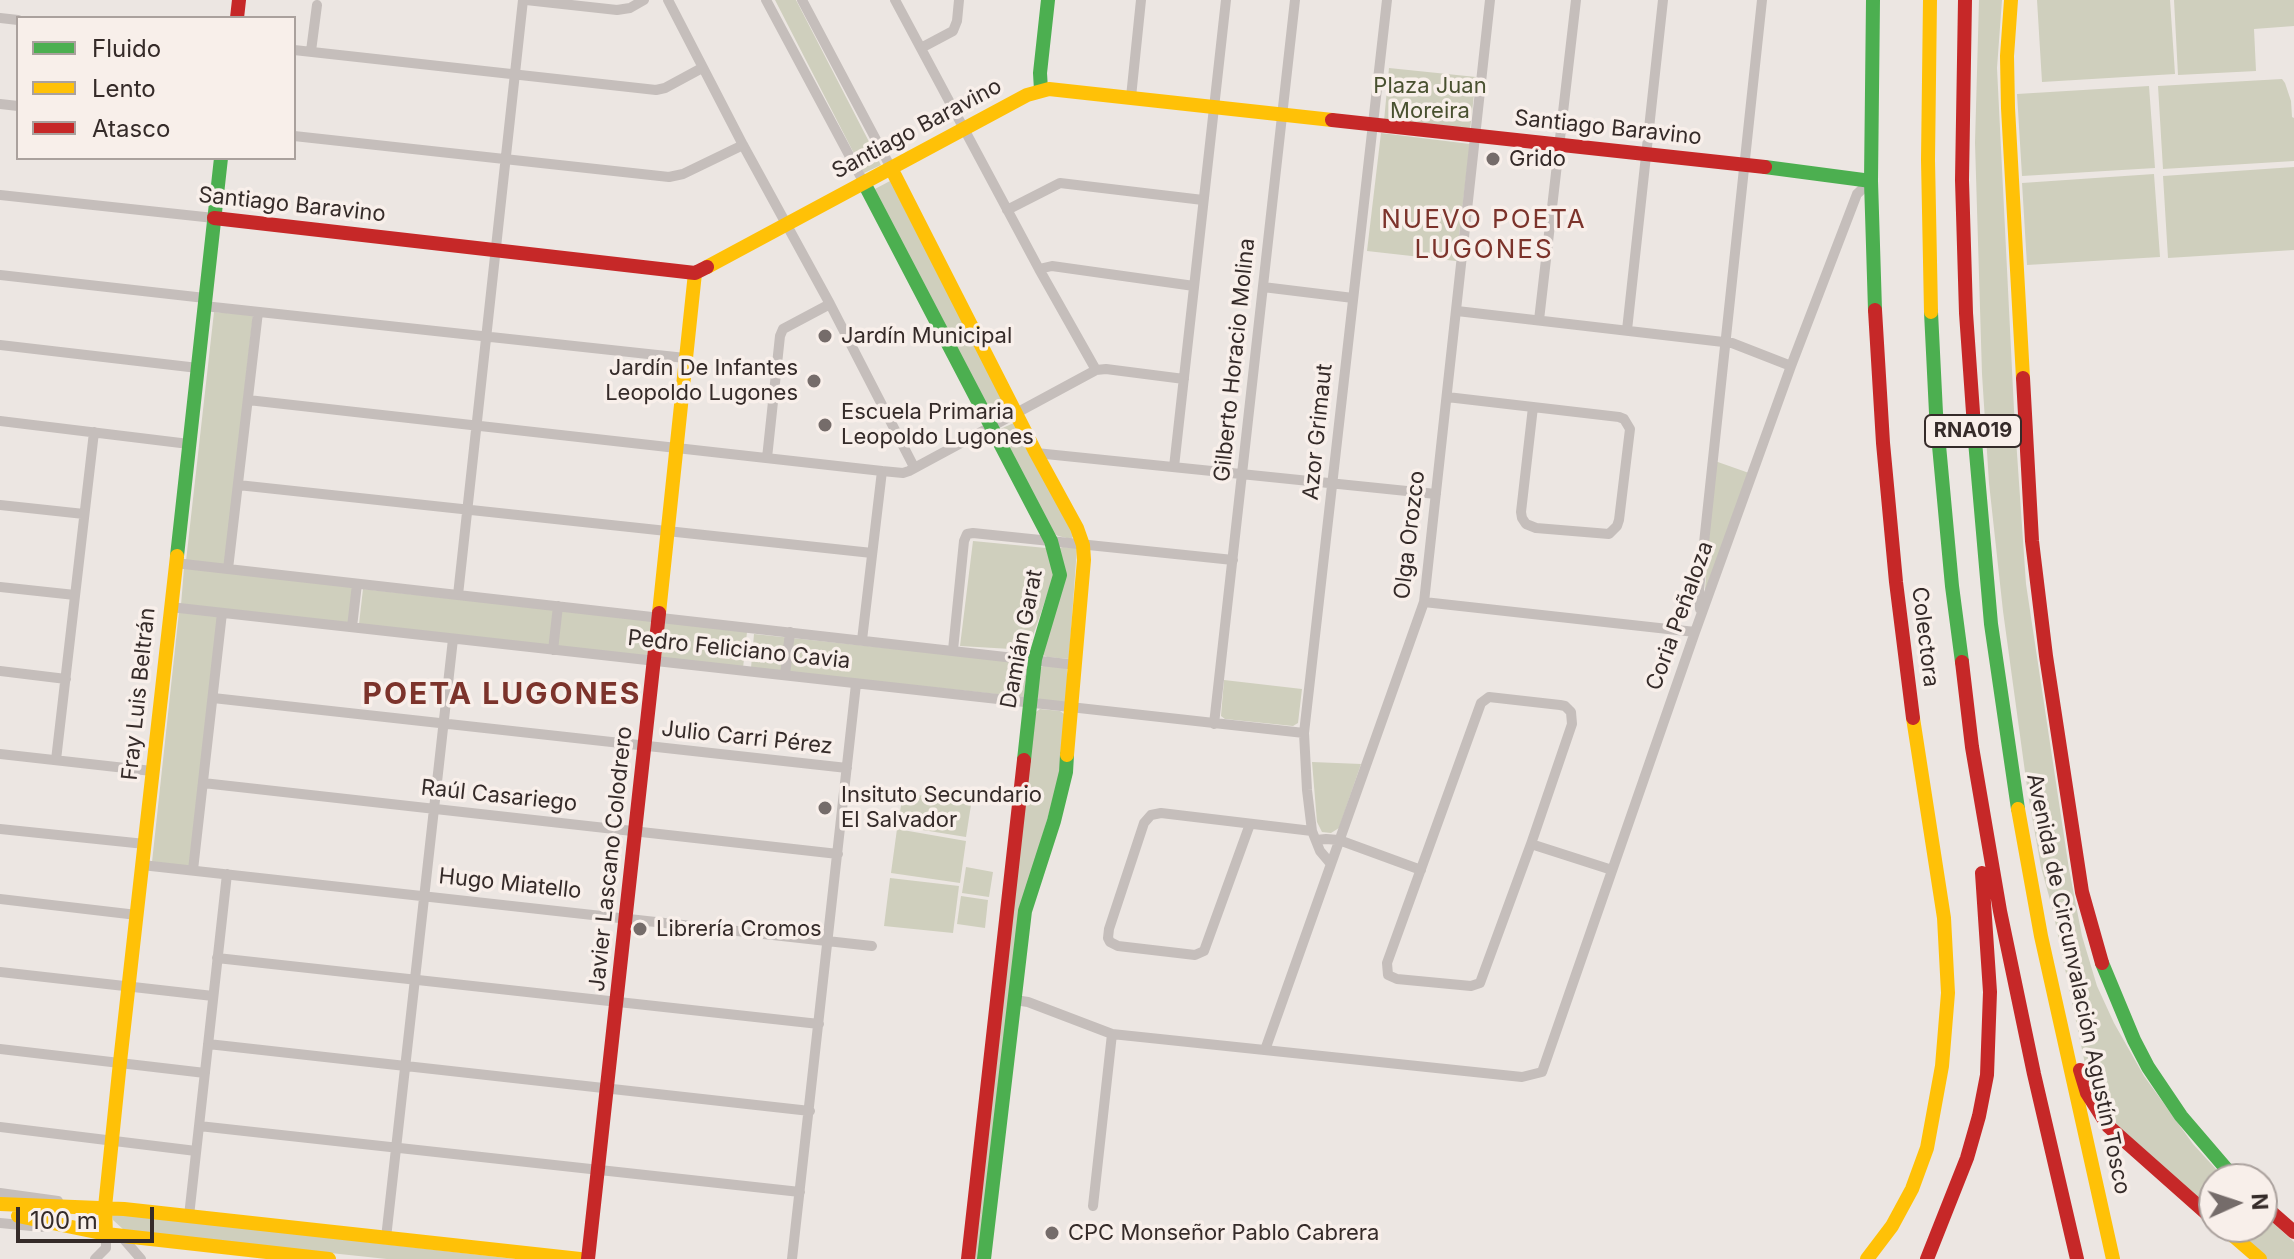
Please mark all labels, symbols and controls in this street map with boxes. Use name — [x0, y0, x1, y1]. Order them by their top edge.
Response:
legend — [16, 16, 296, 160]
text: Fluido — [92, 34, 161, 63]
street label: Santiago Baravino — [828, 73, 1006, 185]
park label: Plaza Juan Moreira — [1373, 73, 1487, 124]
text: Lento — [92, 74, 156, 103]
street label: Santiago Baravino — [1513, 105, 1703, 151]
text: Atasco — [92, 114, 170, 143]
place label: Grido — [1509, 146, 1566, 172]
marker: Grido — [1484, 150, 1502, 168]
street label: Santiago Baravino — [197, 182, 387, 228]
district label: NUEVO POETA LUGONES — [1381, 204, 1587, 266]
street label: Gilberto Horacio Molina — [1209, 237, 1261, 483]
place label: Jardín Municipal — [841, 323, 1012, 349]
marker: Jardín Municipal — [816, 327, 834, 345]
place label: Jardín De Infantes Leopoldo Lugones — [605, 355, 798, 406]
street label: Azor Grimaut — [1298, 363, 1338, 501]
marker: Jardín De Infantes Leopoldo Lugones — [805, 372, 823, 390]
place label: Escuela Primaria Leopoldo Lugones — [841, 399, 1034, 450]
road number: RNA019 — [1925, 415, 2021, 447]
marker: Escuela Primaria Leopoldo Lugones — [816, 416, 834, 434]
street label: Olga Orozco — [1389, 469, 1431, 601]
street label: Coria Peñaloza — [1641, 538, 1719, 694]
street label: Damián Garat — [996, 567, 1048, 711]
street label: Colectora — [1906, 585, 1944, 689]
street label: Fray Luis Beltrán — [117, 606, 161, 782]
street label: Pedro Feliciano Cavia — [626, 625, 852, 675]
district label: POETA LUGONES — [363, 677, 641, 713]
street label: Julio Carri Pérez — [660, 716, 834, 760]
street label: Javier Lascano Colodrero — [584, 725, 638, 993]
street label: Avenida de Circunvalación Agustín Tosco — [2020, 771, 2136, 1197]
street label: Raúl Casariego — [420, 775, 578, 817]
place label: Insituto Secundario El Salvador — [841, 782, 1042, 834]
marker: Insituto Secundario El Salvador — [816, 799, 834, 817]
street label: Hugo Miatello — [437, 863, 583, 905]
place label: Librería Cromos — [656, 916, 822, 942]
marker: Librería Cromos — [631, 920, 649, 938]
north arrow — [2198, 1163, 2278, 1243]
scale bar — [20, 1191, 158, 1241]
text: N — [2247, 1193, 2273, 1211]
text: 100 m — [30, 1206, 98, 1235]
place label: CPC Monseñor Pablo Cabrera — [1068, 1220, 1379, 1246]
marker: CPC Monseñor Pablo Cabrera — [1043, 1224, 1061, 1242]

